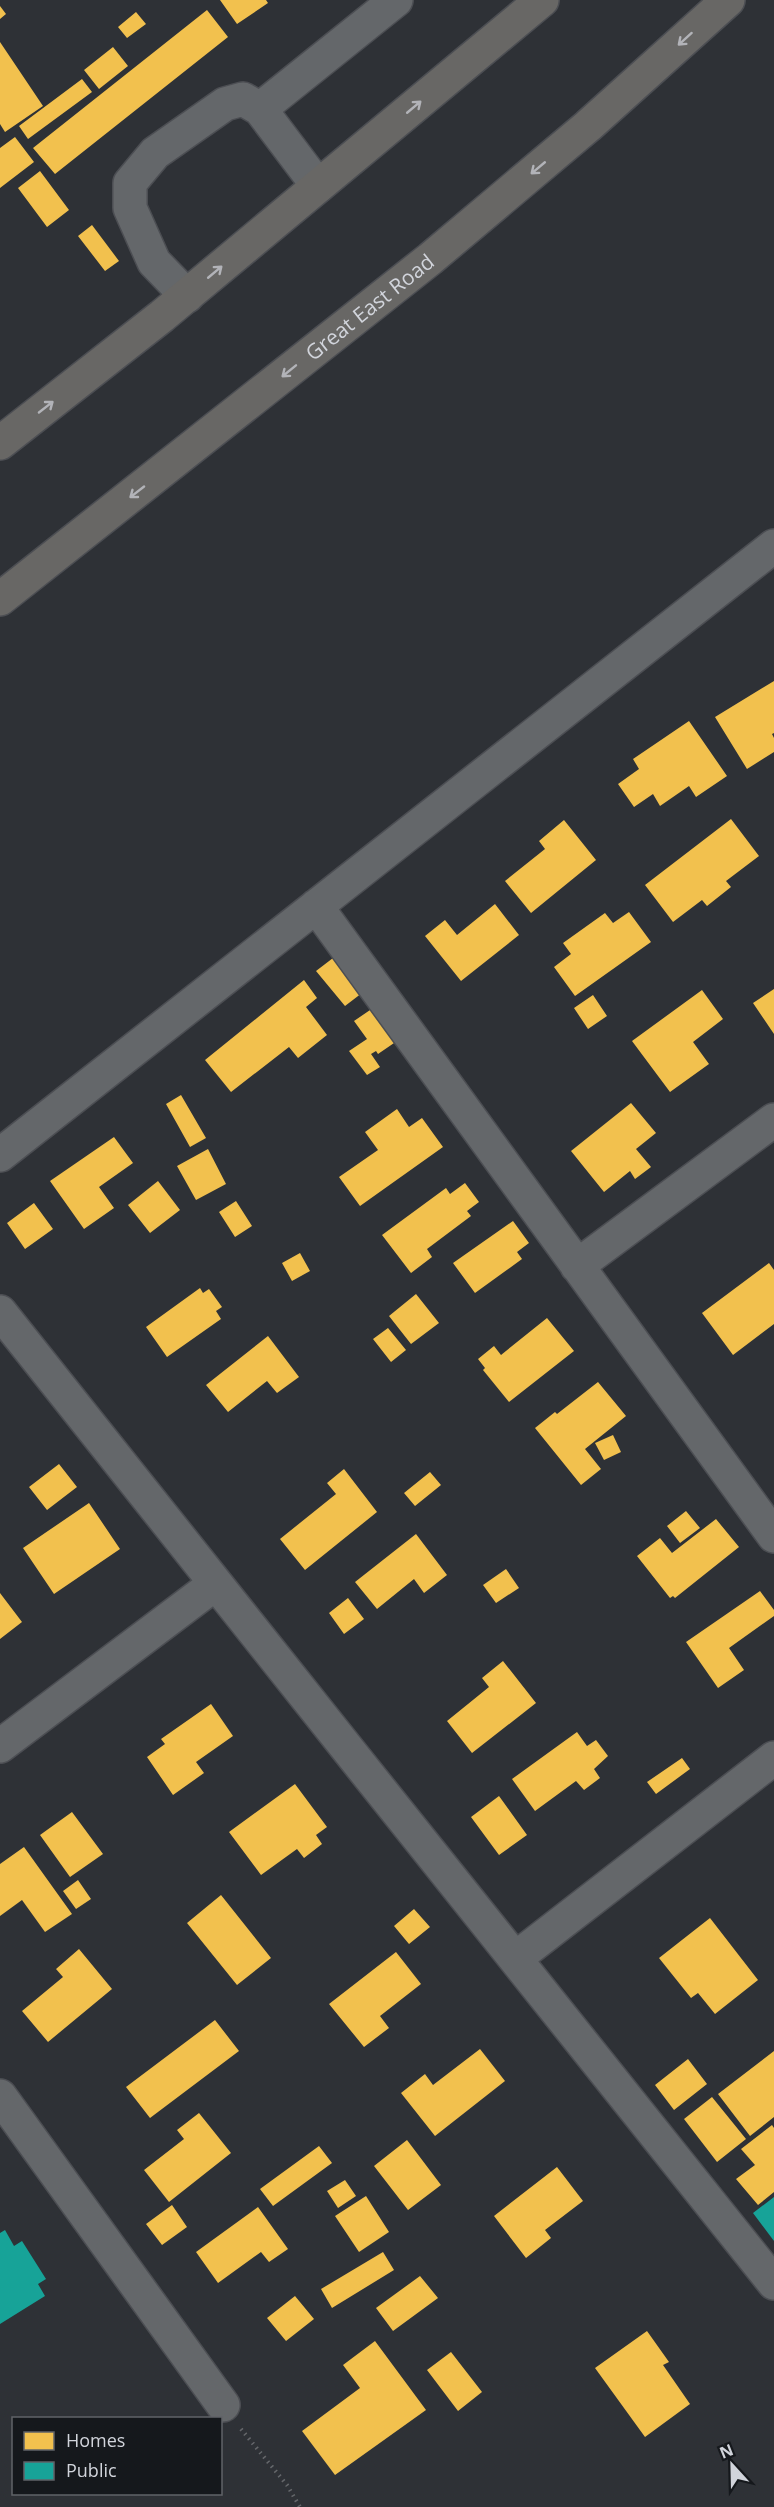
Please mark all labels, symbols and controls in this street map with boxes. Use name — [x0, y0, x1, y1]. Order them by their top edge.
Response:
one-way arrow — [677, 32, 692, 46]
one-way arrow — [406, 100, 422, 113]
one-way arrow — [530, 161, 546, 174]
street label: Great East Road — [299, 247, 440, 366]
one-way arrow — [207, 266, 223, 279]
one-way arrow — [282, 364, 298, 377]
one-way arrow — [38, 401, 54, 414]
one-way arrow — [129, 486, 145, 499]
legend — [12, 2417, 222, 2495]
text: Homes — [66, 2428, 125, 2452]
north arrow — [702, 2435, 762, 2495]
text: N — [716, 2438, 737, 2464]
text: Public — [66, 2458, 117, 2482]

